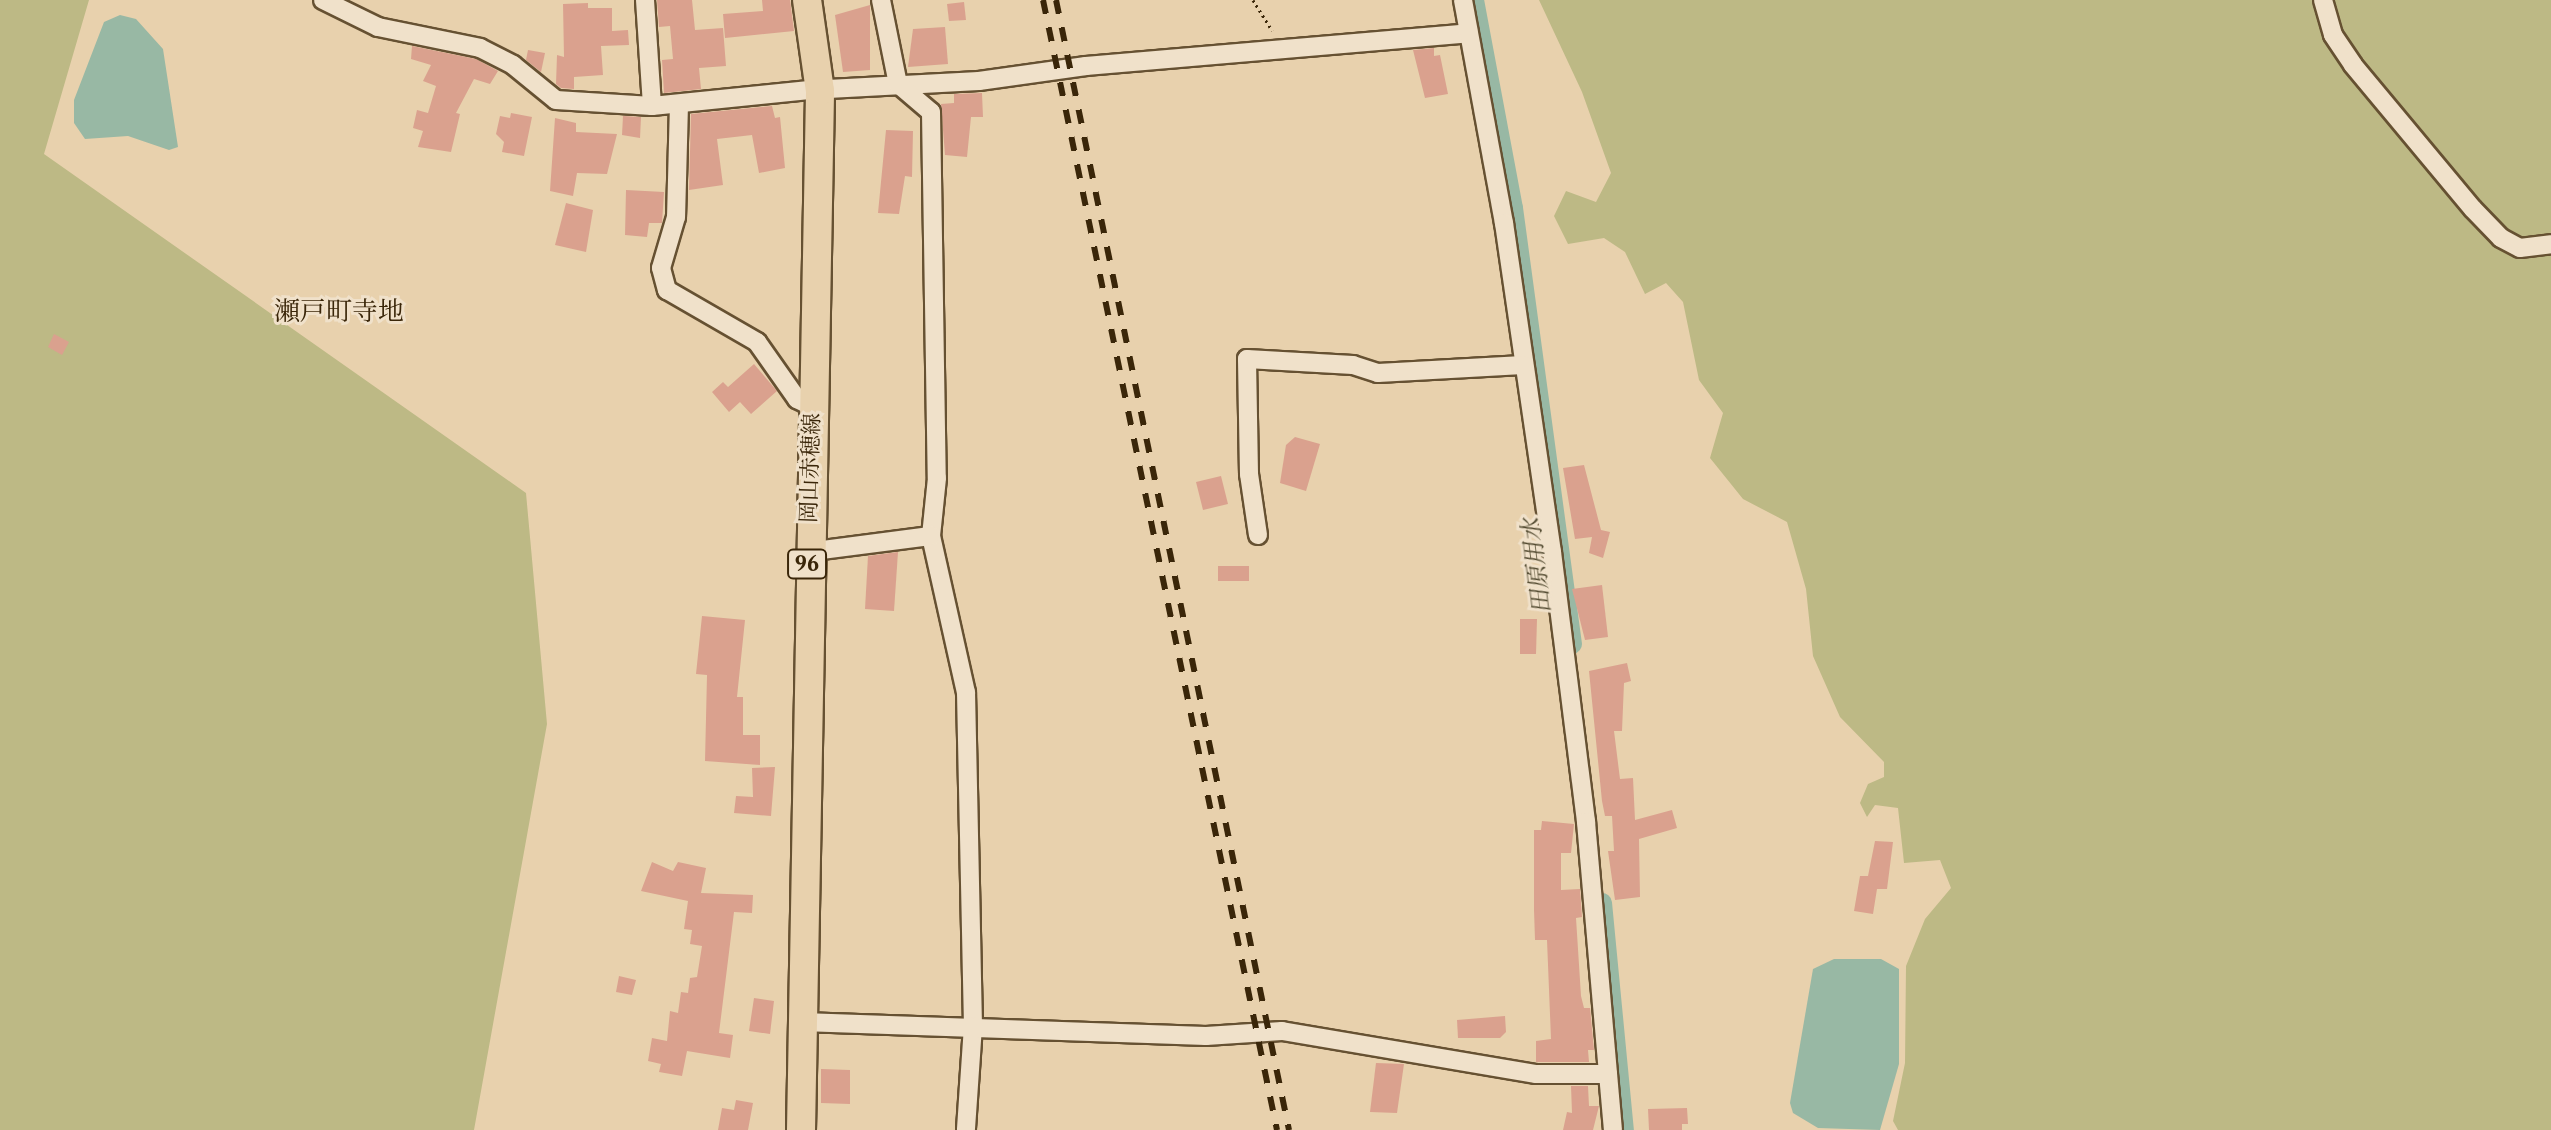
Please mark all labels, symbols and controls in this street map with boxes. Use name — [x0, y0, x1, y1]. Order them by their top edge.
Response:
district label: 瀬戸町寺地 — [274, 296, 404, 328]
street label: 岡山赤穂線 — [795, 413, 825, 523]
water label: 田原用水 — [1516, 517, 1556, 615]
road number: 96 — [787, 548, 827, 580]

